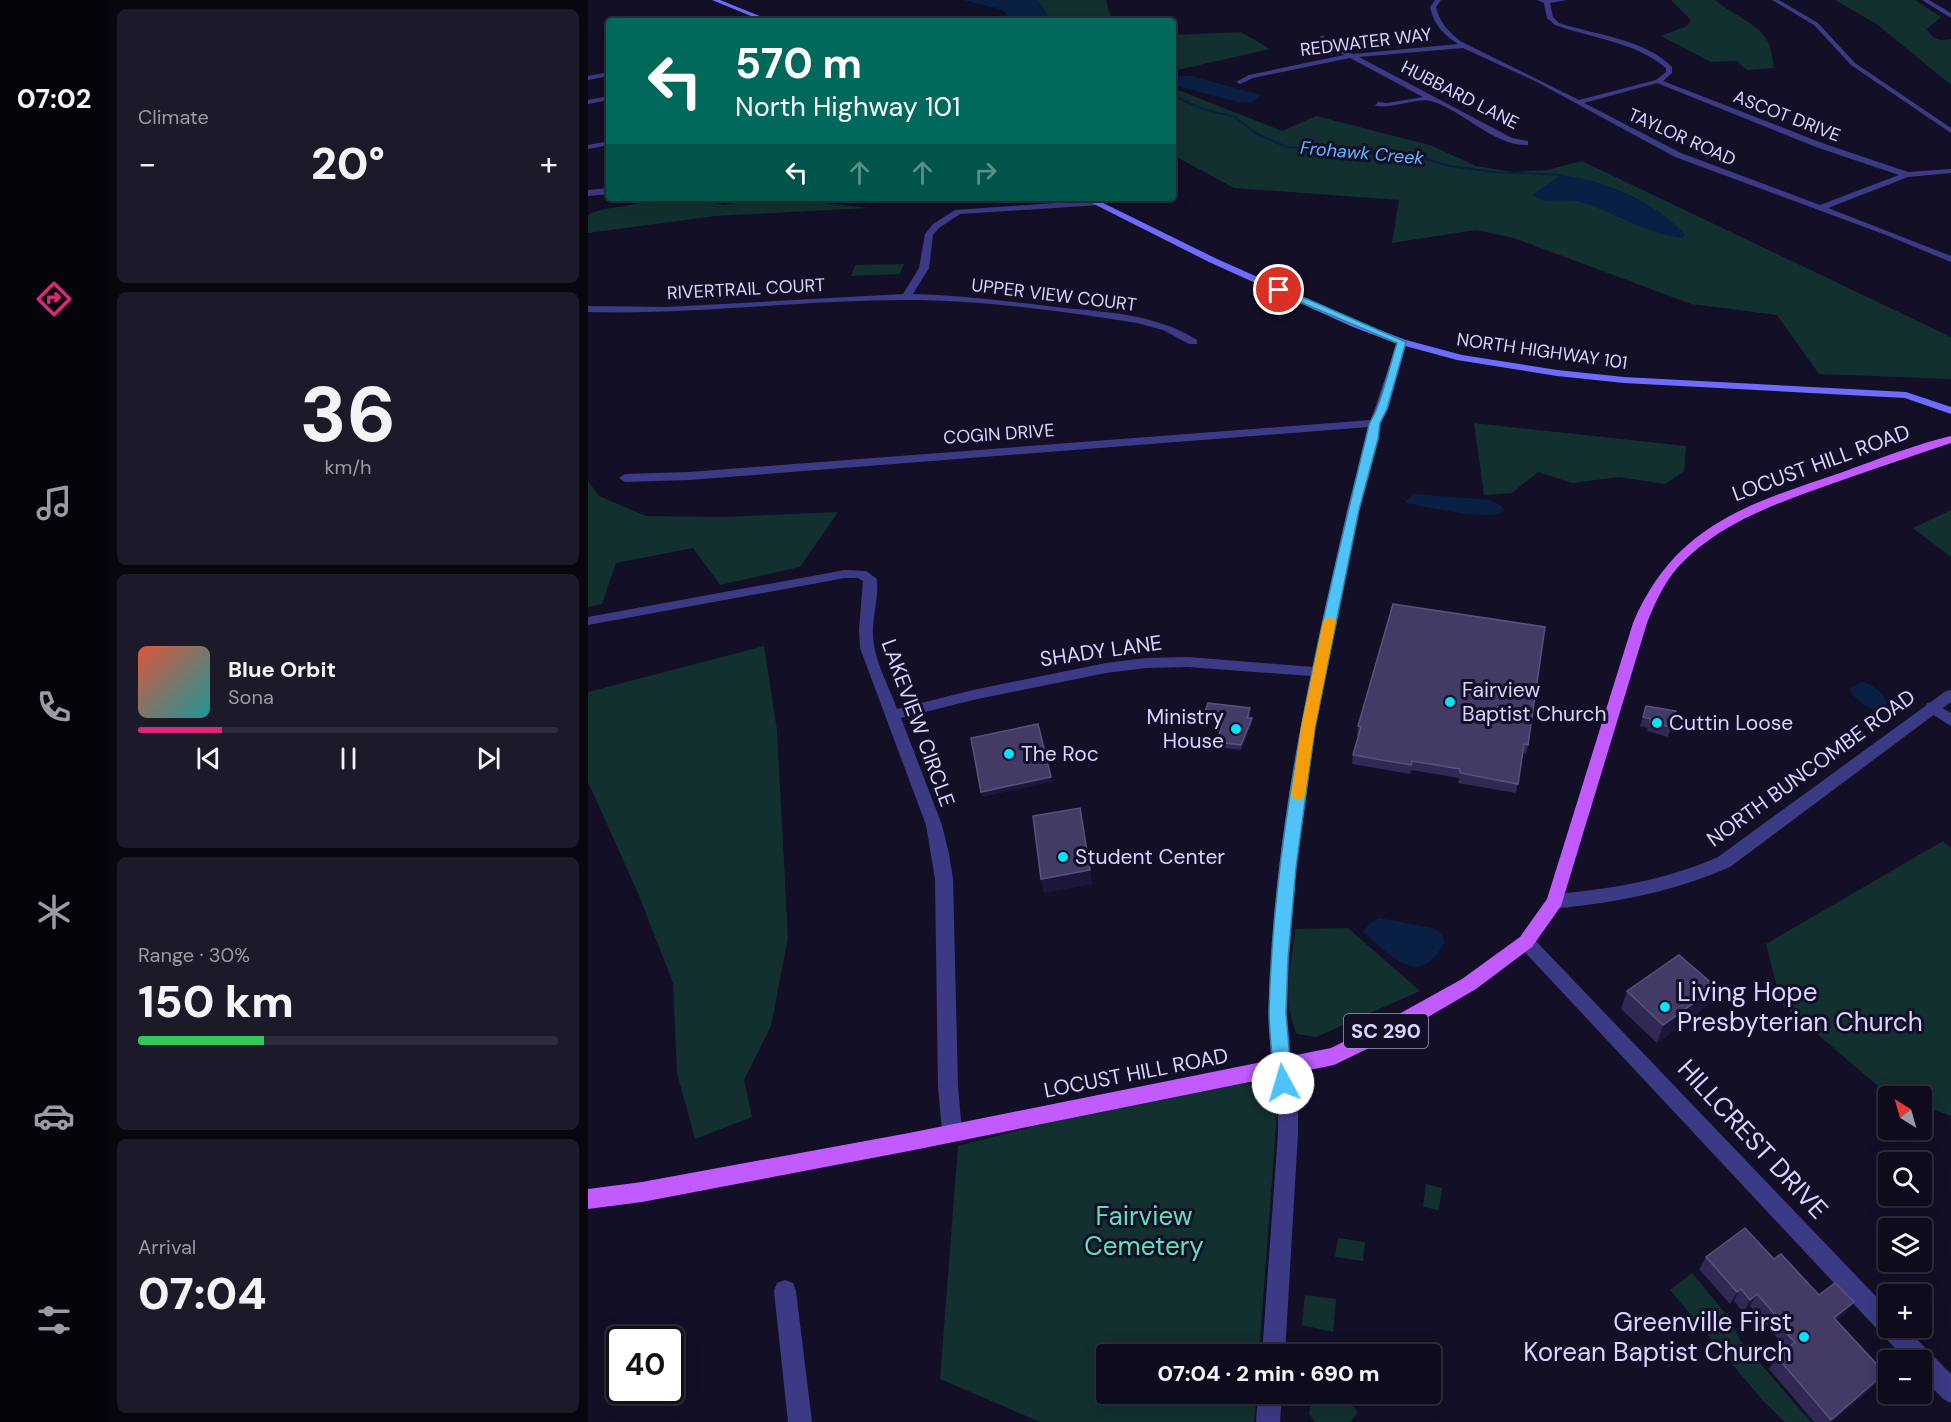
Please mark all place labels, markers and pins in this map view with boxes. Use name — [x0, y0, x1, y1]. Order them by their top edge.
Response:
pin — [1253, 264, 1304, 315]
place label: Fairview Baptist Church — [1462, 676, 1607, 728]
marker: Fairview Baptist Church — [1443, 695, 1457, 709]
place label: Ministry House — [1146, 703, 1224, 755]
place label: Cuttin Loose — [1669, 709, 1793, 737]
marker: Cuttin Loose — [1650, 716, 1664, 730]
marker: Ministry House — [1229, 722, 1243, 736]
place label: The Roc — [1021, 740, 1099, 768]
marker: The Roc — [1002, 747, 1016, 761]
place label: Student Center — [1075, 843, 1225, 871]
marker: Student Center — [1056, 850, 1070, 864]
place label: Living Hope Presbyterian Church — [1677, 975, 1923, 1039]
marker: Living Hope Presbyterian Church — [1658, 1000, 1672, 1014]
place label: Greenville First Korean Baptist Church — [1523, 1305, 1792, 1369]
marker: Greenville First Korean Baptist Church — [1797, 1330, 1811, 1344]

